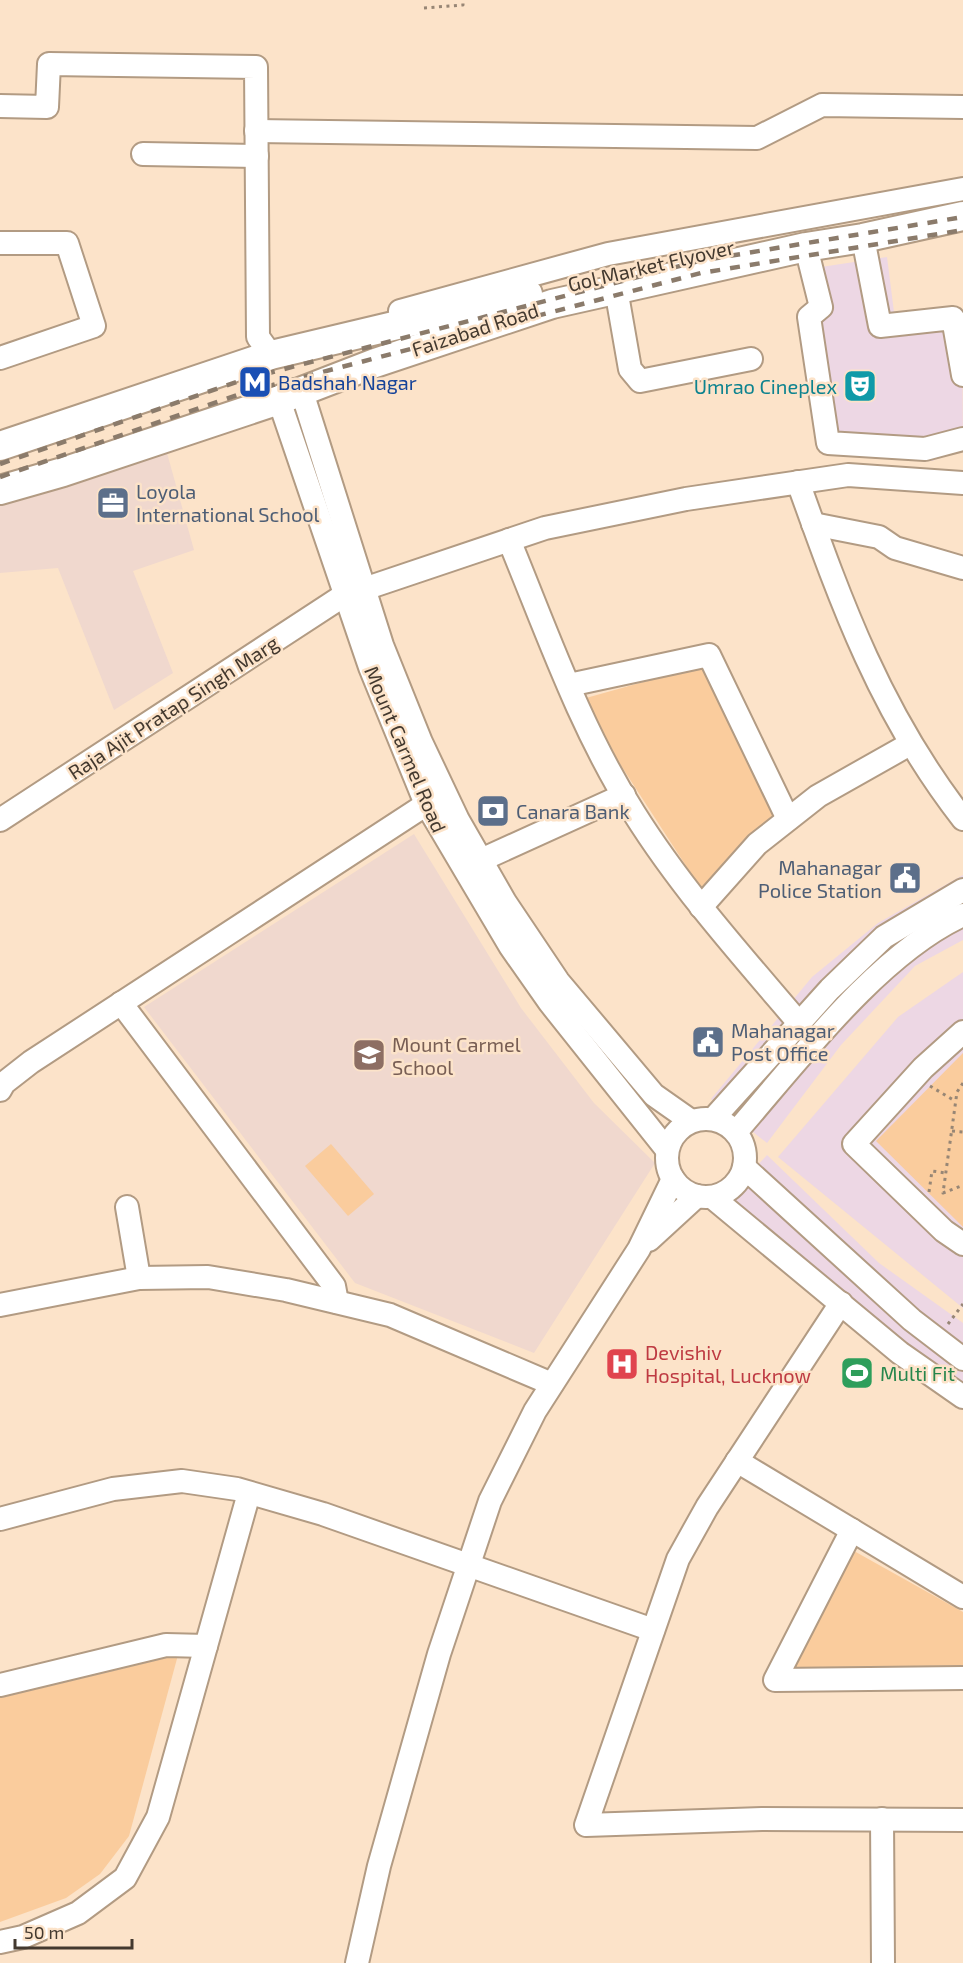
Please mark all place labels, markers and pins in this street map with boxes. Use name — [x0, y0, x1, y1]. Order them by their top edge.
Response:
metro station icon: Badshah Nagar — [237, 364, 273, 400]
theatre icon: Umrao Cineplex — [842, 368, 878, 404]
place label: Badshah Nagar — [278, 370, 417, 394]
place label: Umrao Cineplex — [694, 374, 837, 398]
place label: Loyola International School — [136, 479, 320, 526]
office icon: Loyola International School — [95, 485, 131, 521]
bank icon: Canara Bank — [475, 793, 511, 829]
place label: Canara Bank — [516, 799, 630, 823]
place label: Mahanagar Police Station — [758, 855, 882, 902]
public building icon: Mahanagar Police Station — [887, 860, 923, 896]
place label: Mahanagar Post Office — [731, 1018, 835, 1065]
public building icon: Mahanagar Post Office — [690, 1024, 726, 1060]
place label: Mount Carmel School — [392, 1032, 521, 1079]
school or university icon: Mount Carmel School — [351, 1037, 387, 1073]
place label: Devishiv Hospital, Lucknow — [645, 1340, 811, 1387]
hospital icon: Devishiv Hospital, Lucknow — [604, 1346, 640, 1382]
sports icon: Multi Fit — [839, 1355, 875, 1391]
place label: Multi Fit — [880, 1361, 956, 1385]

